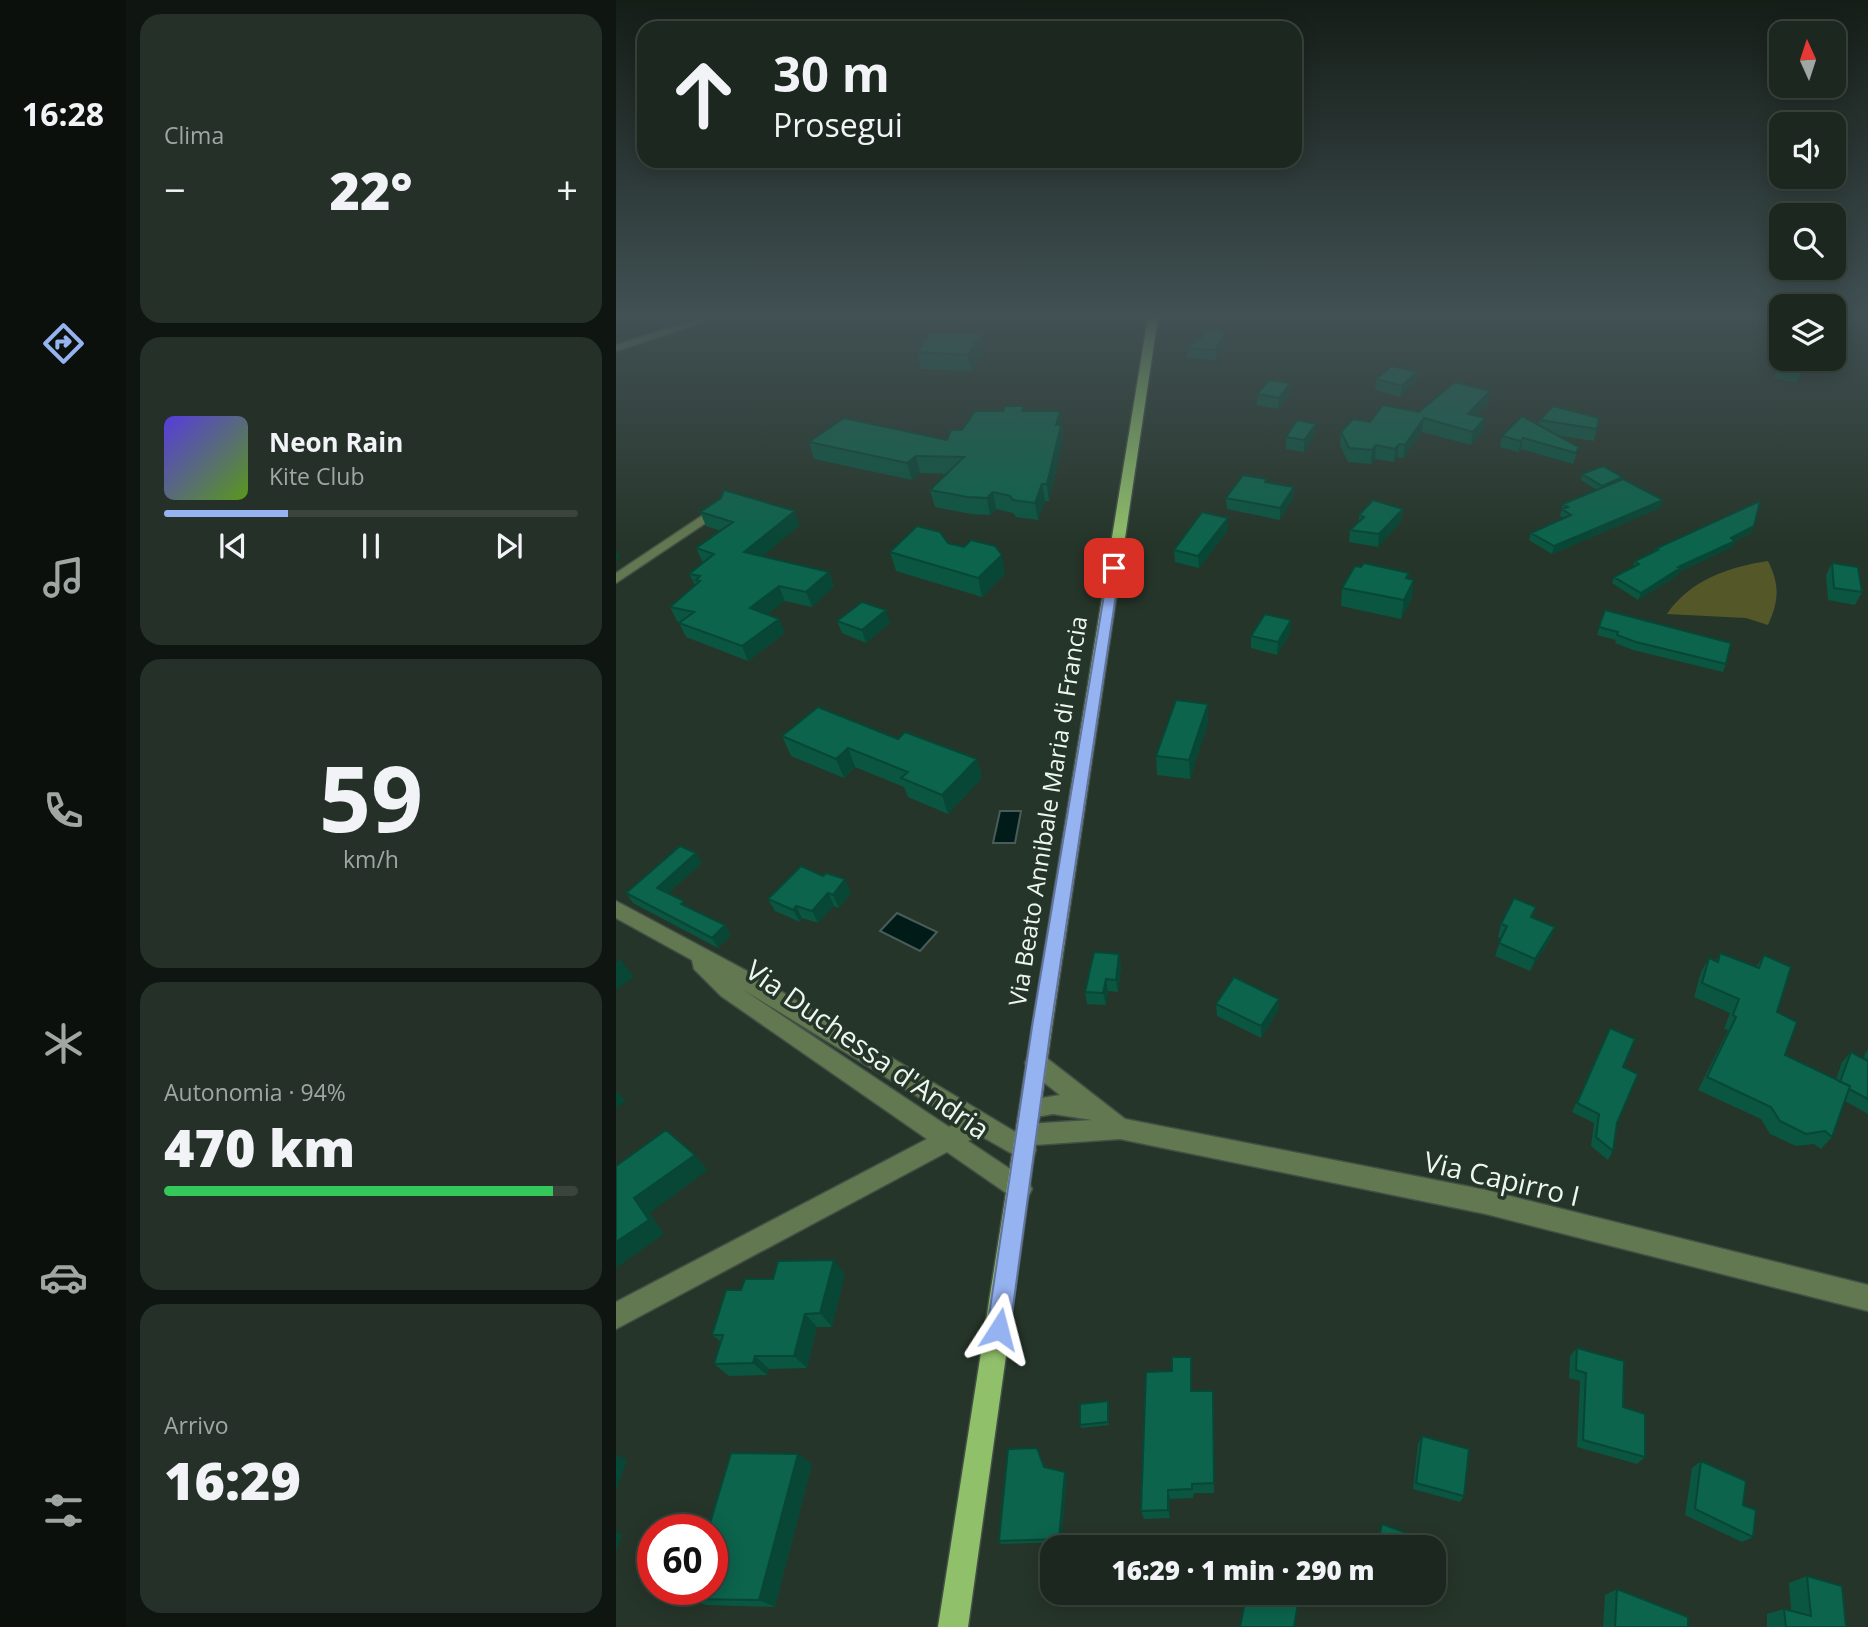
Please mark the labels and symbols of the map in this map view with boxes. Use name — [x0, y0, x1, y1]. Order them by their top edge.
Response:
north arrow — [1769, 21, 1846, 98]
pin — [1084, 538, 1144, 598]
street label: Via Beato Annibale Maria di Francia — [1000, 614, 1094, 1008]
street label: Via Duchessa d'Andria — [739, 950, 997, 1148]
street label: Via Capirro I — [1420, 1142, 1584, 1214]
position arrow — [962, 1292, 1036, 1366]
speed limit sign: 60 — [637, 1514, 728, 1605]

